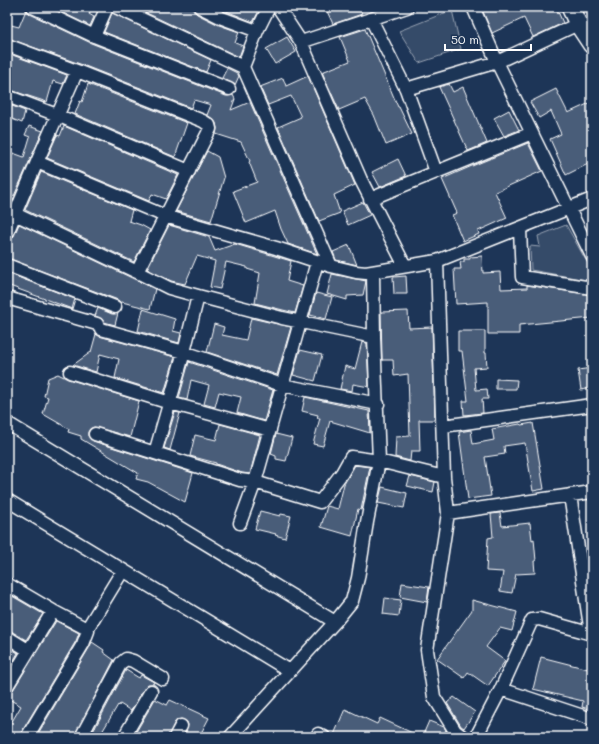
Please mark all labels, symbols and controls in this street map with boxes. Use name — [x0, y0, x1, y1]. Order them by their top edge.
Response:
scale bar — [445, 26, 531, 52]
text: 50 m — [451, 31, 479, 47]

